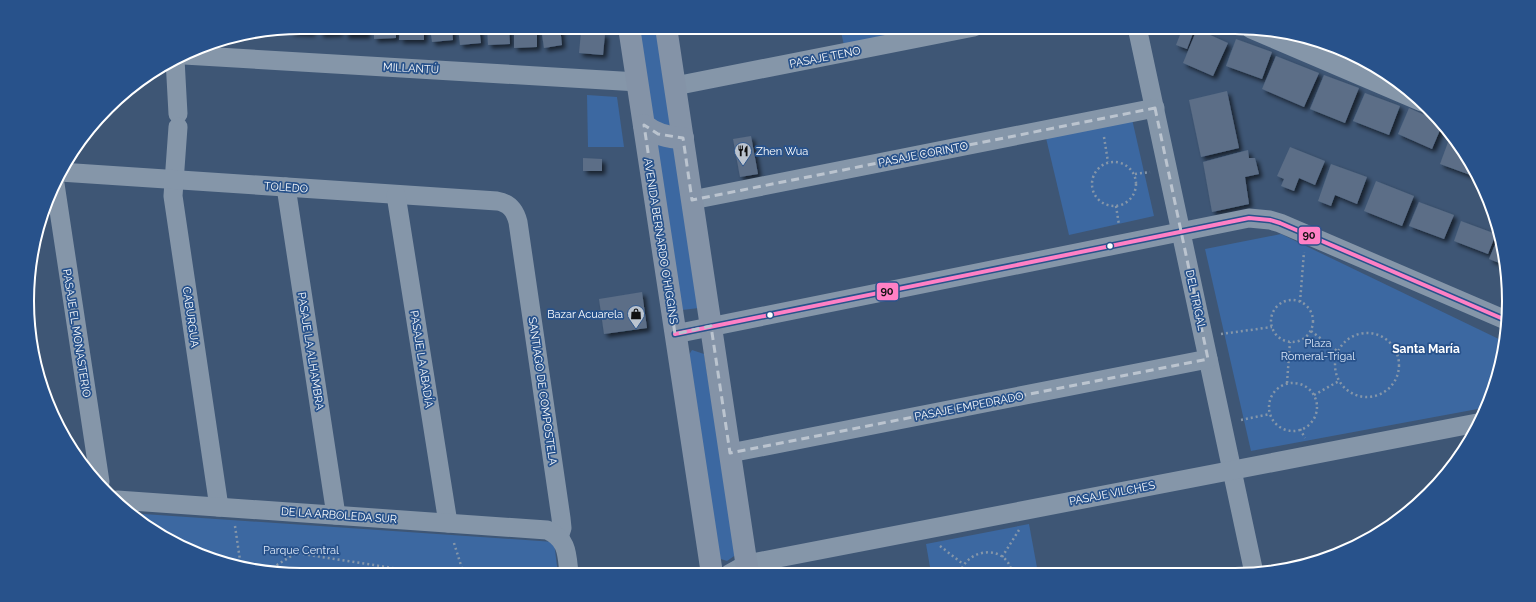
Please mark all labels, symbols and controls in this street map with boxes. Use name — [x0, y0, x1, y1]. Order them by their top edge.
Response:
street label: PASAJE TENO — [788, 44, 862, 71]
street label: MILLANTÚ — [383, 60, 439, 76]
street label: PASAJE CORINTO — [877, 139, 969, 170]
restaurant icon: Zhen Wua — [733, 141, 753, 166]
place label: Zhen Wua — [756, 145, 808, 158]
street label: AVENIDA BERNARDO O'HIGGINS — [641, 157, 680, 325]
street label: TOLEDO — [264, 179, 308, 196]
line badge: 90 — [1298, 226, 1321, 245]
text: 90 — [1302, 229, 1316, 242]
unlabelled marker — [1105, 241, 1115, 251]
street label: PASAJE EL MONASTERIO — [60, 268, 93, 398]
street label: DEL TRIGAL — [1183, 269, 1208, 332]
line badge: 90 — [876, 282, 899, 301]
text: 90 — [880, 285, 894, 298]
street label: CABURGUA — [180, 286, 201, 349]
street label: PASAJE LA ALHAMBRA — [295, 291, 326, 412]
shop icon: Bazar Acuarela — [626, 304, 646, 329]
place label: Bazar Acuarela — [547, 308, 623, 321]
street label: PASAJE LA ABADÍA — [407, 309, 437, 409]
unlabelled marker — [765, 310, 775, 320]
street label: SANTIAGO DE COMPOSTELA — [526, 316, 559, 467]
park label: Plaza Romeral-Trigal — [1281, 337, 1355, 363]
district label: Santa María — [1392, 342, 1460, 356]
street label: PASAJE EMPEDRADO — [913, 390, 1025, 423]
street label: PASAJE VILCHES — [1068, 479, 1156, 508]
street label: DE LA ARBOLEDA SUR — [280, 505, 397, 526]
park label: Parque Central — [263, 544, 339, 557]

